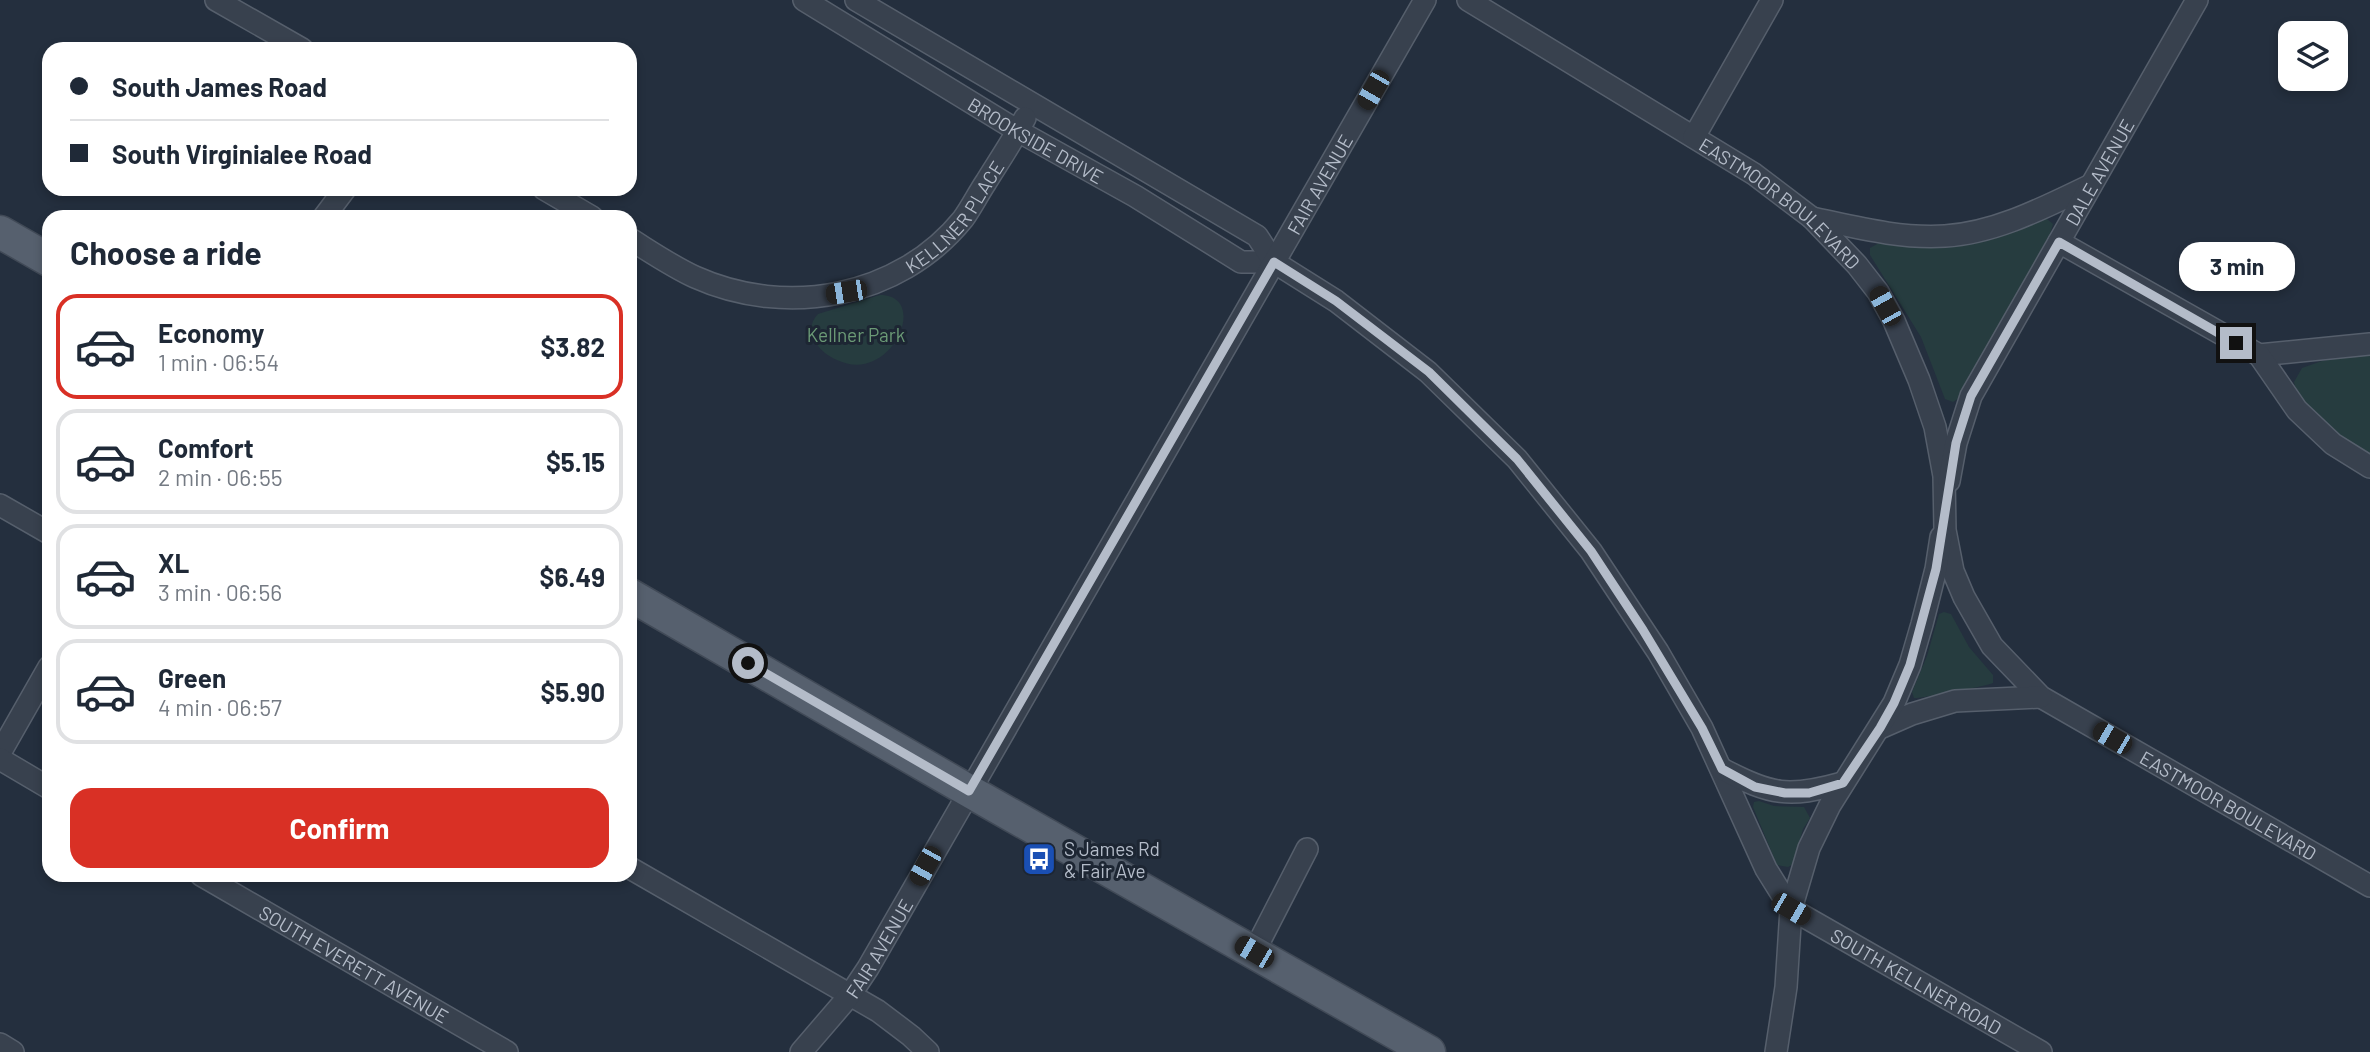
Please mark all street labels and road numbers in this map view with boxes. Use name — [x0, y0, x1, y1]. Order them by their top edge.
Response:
street label: BROOKSIDE DRIVE — [964, 92, 1108, 188]
street label: DALE AVENUE — [2059, 115, 2138, 229]
street label: FAIR AVENUE — [1281, 130, 1357, 238]
street label: EASTMOOR BOULEVARD — [1695, 132, 1865, 273]
street label: KELLNER PLACE — [901, 156, 1008, 277]
street label: EASTMOOR BOULEVARD — [2136, 745, 2321, 864]
street label: FAIR AVENUE — [840, 895, 917, 1002]
street label: SOUTH EVERETT AVENUE — [255, 900, 453, 1027]
street label: SOUTH KELLNER ROAD — [1827, 923, 2006, 1039]

